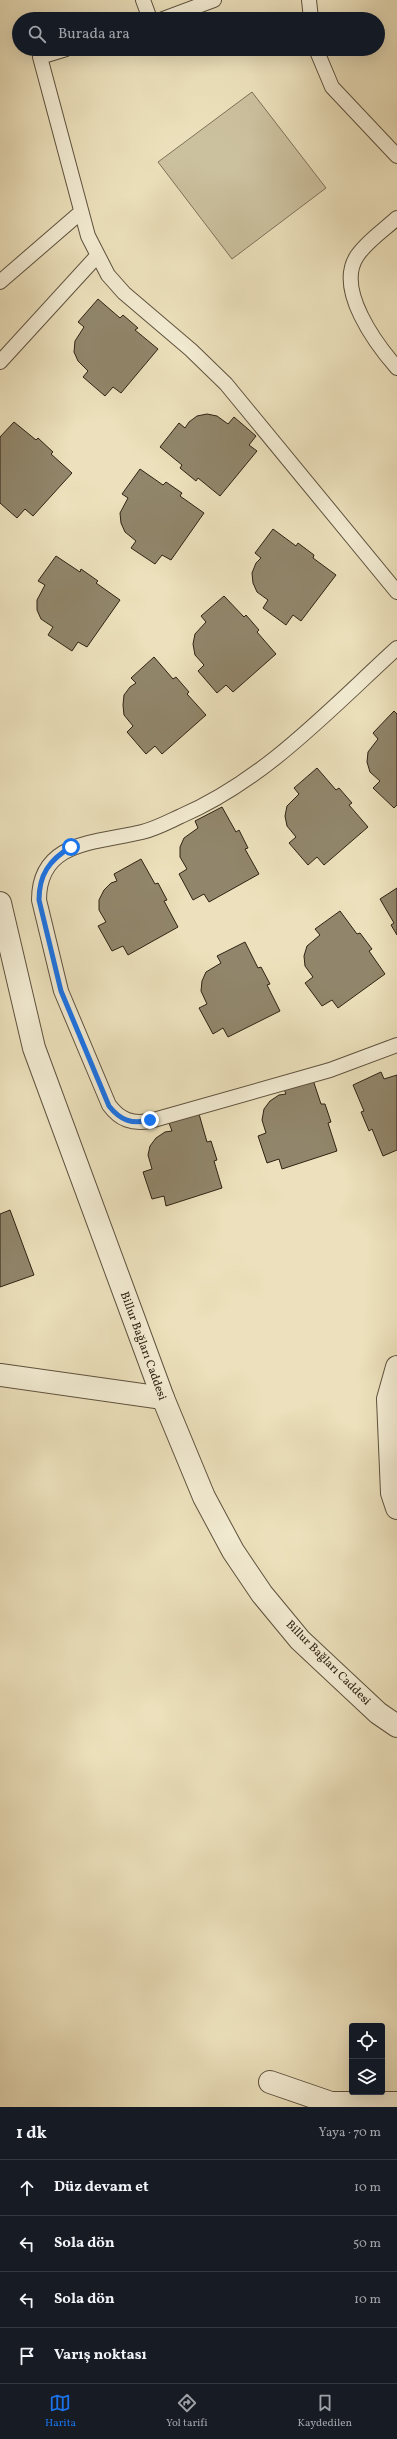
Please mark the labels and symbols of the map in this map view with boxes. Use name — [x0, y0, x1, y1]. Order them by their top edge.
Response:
route start — [62, 838, 80, 856]
route end — [141, 1111, 159, 1129]
street label: Billur Bağları Caddesi — [116, 1289, 170, 1403]
street label: Billur Bağları Caddesi — [282, 1617, 374, 1709]

